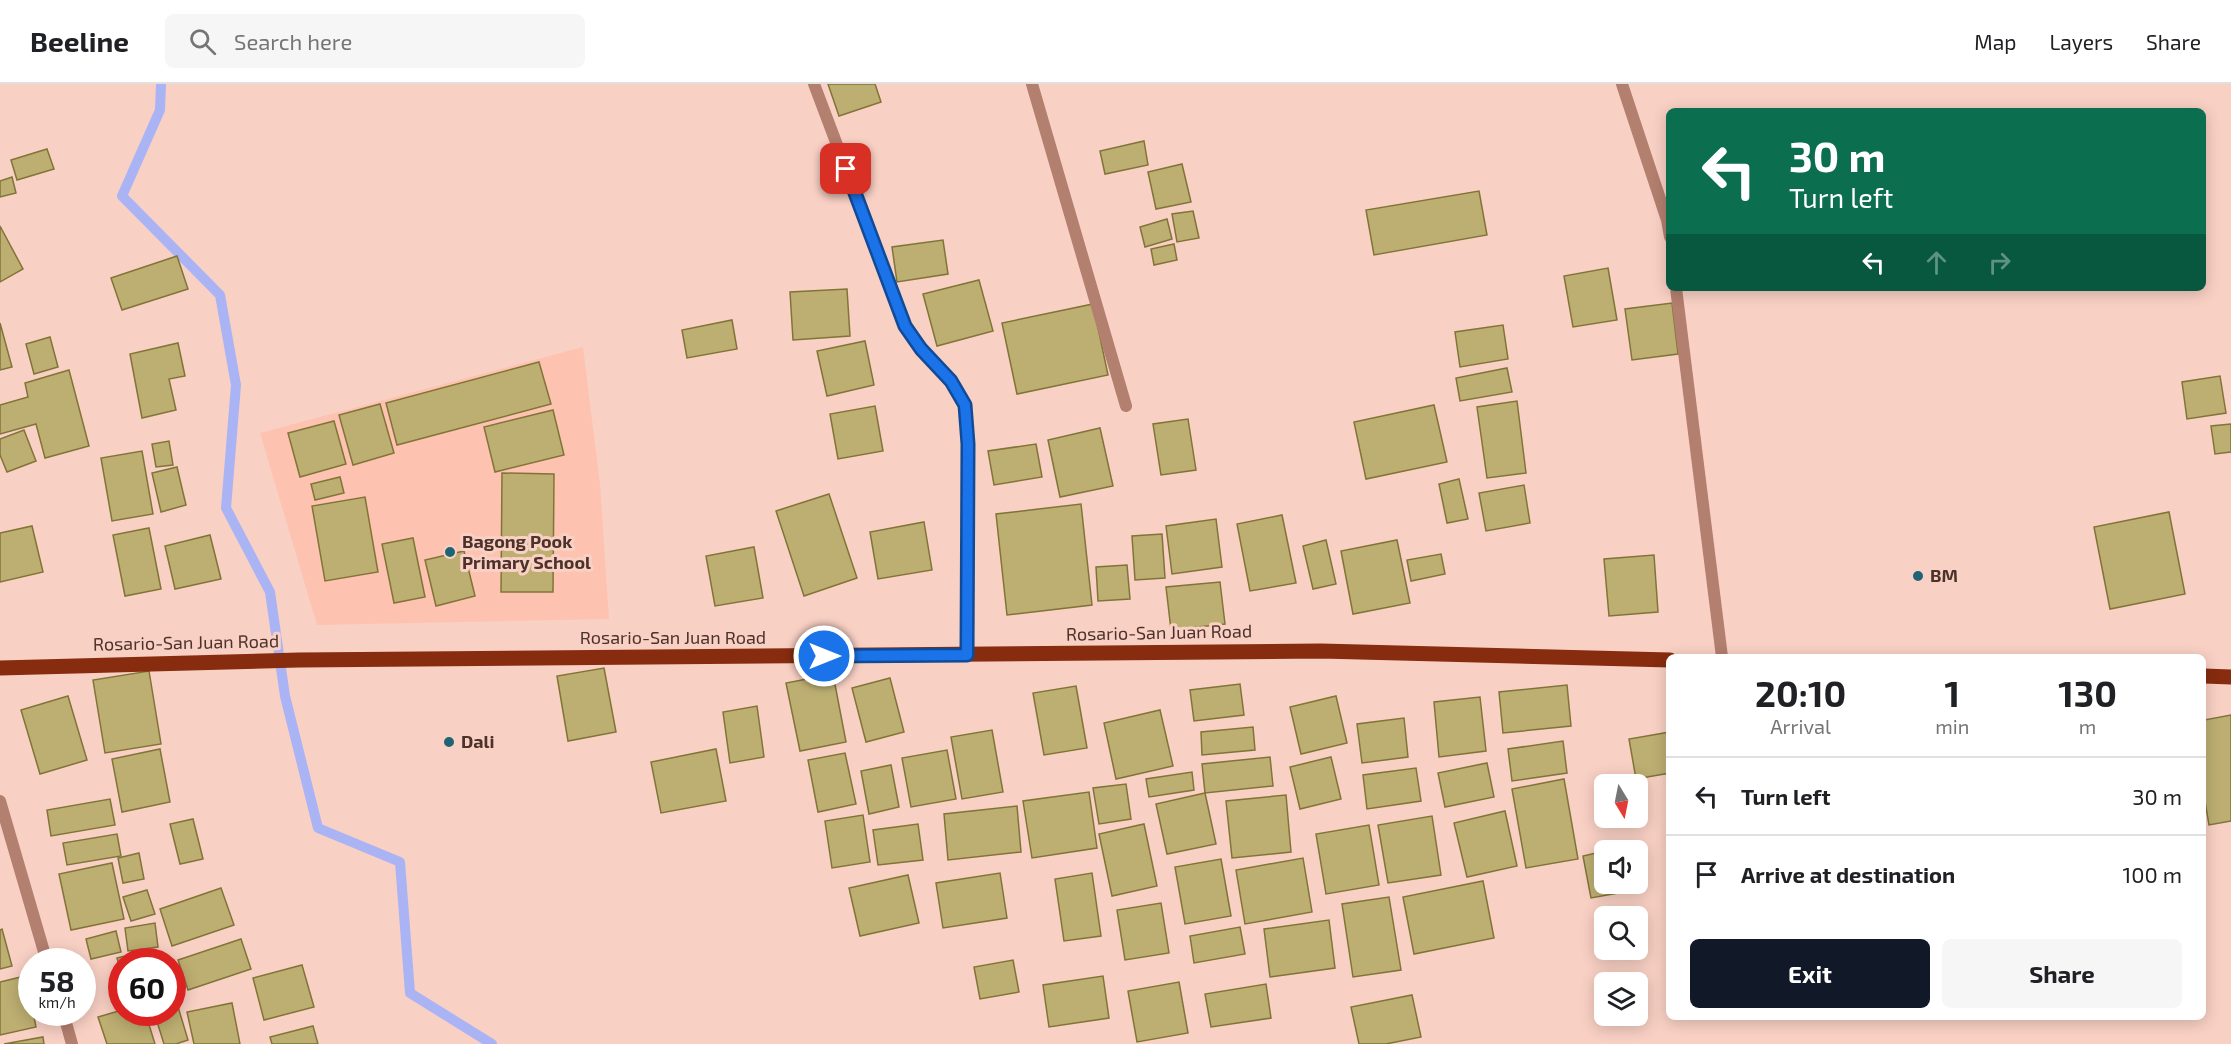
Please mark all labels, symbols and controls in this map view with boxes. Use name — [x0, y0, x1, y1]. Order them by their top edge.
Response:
search box — [165, 14, 585, 68]
text: Beeline — [30, 24, 129, 58]
icon: search — [186, 25, 219, 58]
text: Search here — [234, 28, 352, 54]
text: Map — [1974, 29, 2016, 54]
text: Layers — [2049, 29, 2113, 54]
text: Share — [2146, 29, 2201, 54]
text: 30 m — [1789, 130, 1885, 180]
icon: left — [1690, 132, 1768, 210]
pin — [820, 143, 871, 194]
icon: arrive — [829, 152, 862, 185]
text: Turn left — [1789, 181, 1893, 213]
icon: left — [1857, 246, 1890, 279]
icon: ahead — [1920, 246, 1953, 279]
icon: right — [1983, 246, 2016, 279]
place label: Bagong Pook Primary School — [462, 530, 591, 573]
marker: Bagong Pook Primary School — [443, 545, 457, 559]
place label: BM — [1930, 564, 1958, 586]
marker: BM — [1911, 569, 1925, 583]
street label: Rosario-San Juan Road — [1066, 619, 1252, 645]
position arrow — [792, 624, 856, 688]
street label: Rosario-San Juan Road — [580, 626, 766, 648]
street label: Rosario-San Juan Road — [93, 629, 279, 655]
text: 20:10 — [1755, 671, 1846, 714]
text: 1 — [1944, 671, 1960, 714]
text: 130 — [2058, 671, 2117, 714]
text: Arrival — [1770, 714, 1831, 738]
text: min — [1935, 714, 1969, 738]
text: m — [2079, 714, 2096, 738]
place label: Dali — [461, 730, 494, 752]
marker: Dali — [442, 735, 456, 749]
north arrow — [1594, 774, 1648, 828]
map controls — [1594, 774, 1648, 1026]
icon: left — [1690, 780, 1723, 813]
text: Turn left — [1741, 783, 1830, 809]
text: 30 m — [2132, 783, 2182, 809]
button: sound — [1594, 840, 1648, 894]
icon: arrive — [1690, 858, 1723, 891]
text: Arrive at destination — [1741, 861, 1955, 887]
text: 100 m — [2123, 861, 2182, 887]
button: search — [1594, 906, 1648, 960]
button: Exit — [1690, 939, 1930, 1008]
button: Share — [1942, 939, 2182, 1008]
speed limit sign: 60 — [108, 948, 186, 1026]
text: 58 — [39, 962, 75, 998]
button: layers — [1594, 972, 1648, 1026]
text: km/h — [38, 993, 76, 1011]

